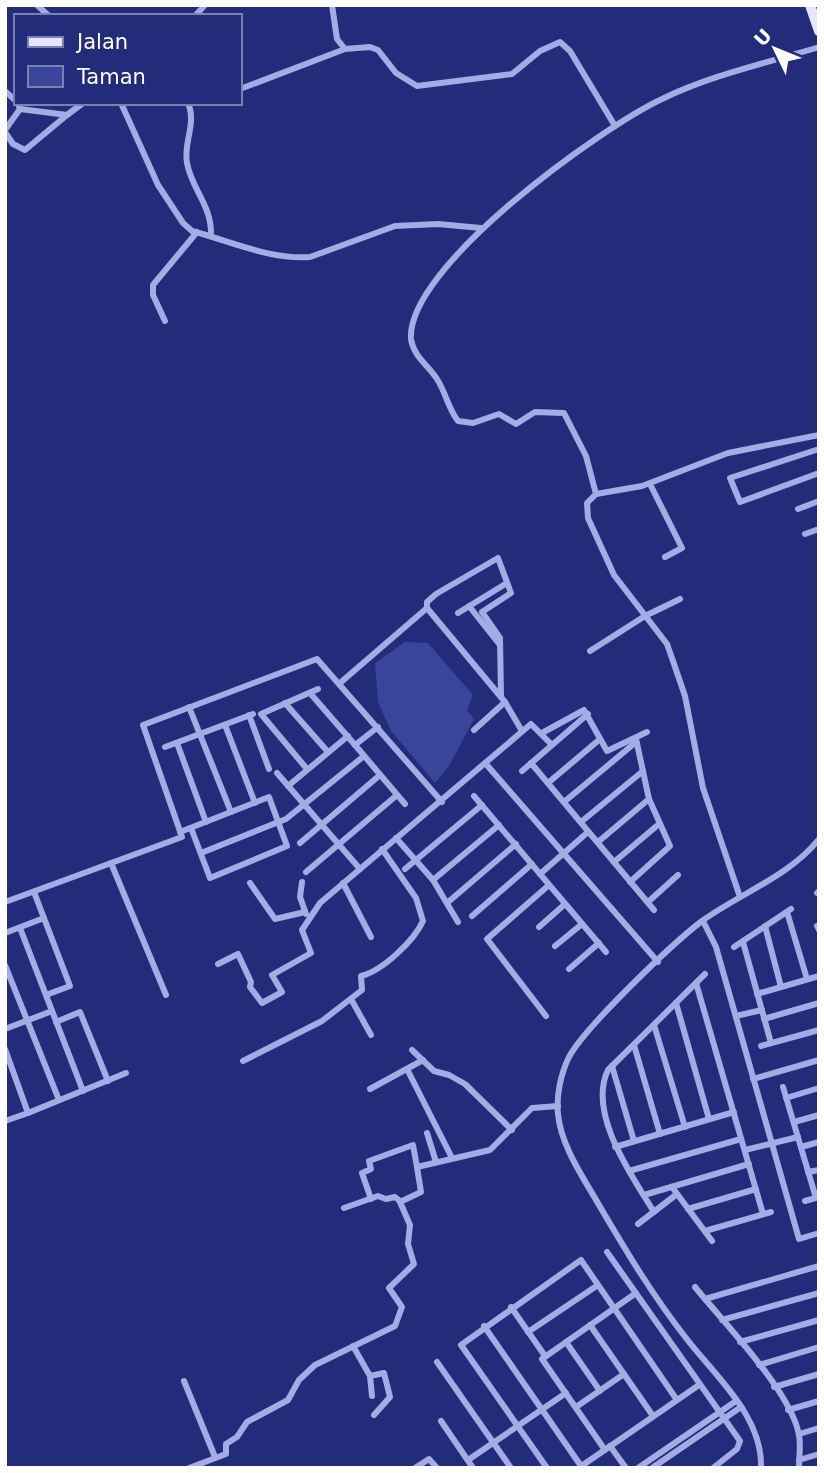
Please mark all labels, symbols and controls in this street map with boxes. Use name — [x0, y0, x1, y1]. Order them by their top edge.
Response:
legend — [14, 14, 242, 105]
north arrow — [740, 14, 810, 84]
text: U — [749, 24, 776, 51]
text: Jalan — [75, 30, 128, 54]
text: Taman — [76, 65, 146, 89]

